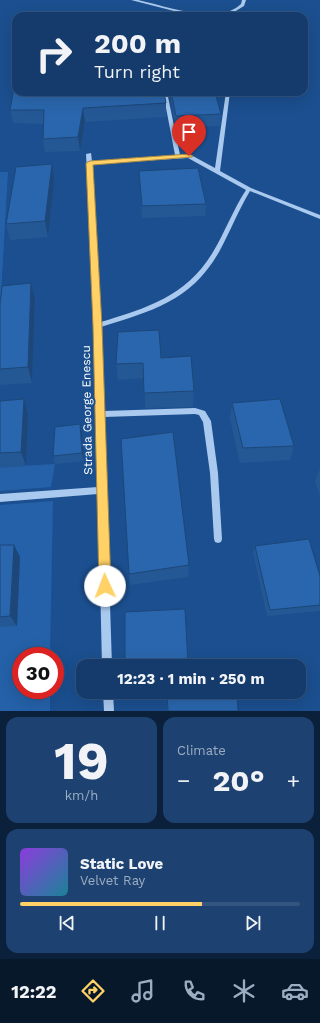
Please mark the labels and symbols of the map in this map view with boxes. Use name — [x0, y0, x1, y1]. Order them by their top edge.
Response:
pin — [172, 115, 206, 156]
street label: Strada George Enescu — [79, 345, 95, 475]
position arrow — [84, 565, 126, 607]
speed limit sign: 30 — [12, 647, 64, 699]

